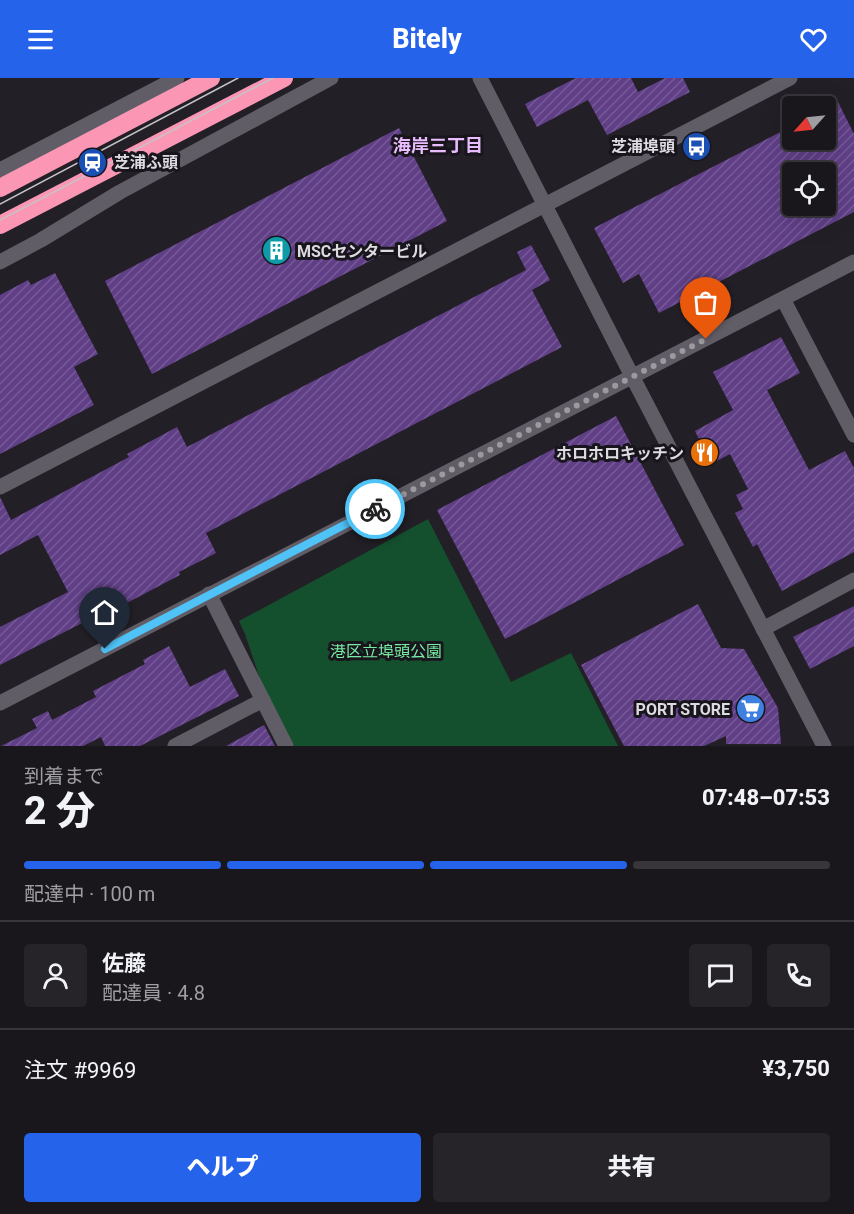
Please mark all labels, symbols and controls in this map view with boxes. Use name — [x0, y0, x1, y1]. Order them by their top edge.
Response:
icon: menu — [24, 23, 57, 56]
text: Bitely — [392, 23, 462, 55]
icon: heart — [797, 23, 830, 56]
north arrow — [782, 96, 836, 150]
map controls — [782, 96, 836, 216]
bus stop icon: 芝浦埠頭 — [680, 130, 712, 162]
district label: 海岸三丁目 — [393, 135, 483, 156]
place label: 芝浦埠頭 — [611, 137, 675, 156]
station icon: 芝浦ふ頭 — [77, 146, 109, 178]
place label: 芝浦ふ頭 — [114, 153, 178, 172]
button: locate — [782, 162, 836, 216]
building icon: MSCセンタービル — [260, 235, 292, 267]
place label: MSCセンタービル — [297, 242, 427, 261]
pin — [680, 277, 731, 339]
icon: bag — [689, 286, 722, 319]
restaurant icon: ホロホロキッチン — [689, 437, 721, 469]
place label: ホロホロキッチン — [556, 444, 684, 463]
courier — [345, 479, 405, 539]
icon: bike — [359, 493, 392, 526]
pin — [79, 587, 130, 649]
icon: home — [88, 596, 121, 629]
park label: 港区立埠頭公園 — [330, 642, 442, 661]
supermarket icon: PORT STORE — [735, 693, 767, 725]
place label: PORT STORE — [636, 700, 730, 719]
text: 到着まで — [24, 764, 104, 788]
text: 07:48–07:53 — [702, 785, 830, 810]
text: 2 分 — [24, 788, 95, 834]
text: 配達中 · 100 m — [24, 882, 155, 906]
button: person — [24, 944, 87, 1007]
button: chat — [689, 944, 752, 1007]
button: phone — [767, 944, 830, 1007]
text: 佐藤 — [102, 951, 146, 976]
text: 配達員 · 4.8 — [102, 981, 205, 1005]
text: ¥3,750 — [762, 1056, 830, 1081]
text: 注文 #9969 — [24, 1058, 136, 1083]
button: ヘルプ — [24, 1133, 421, 1202]
button: 共有 — [433, 1133, 830, 1202]

